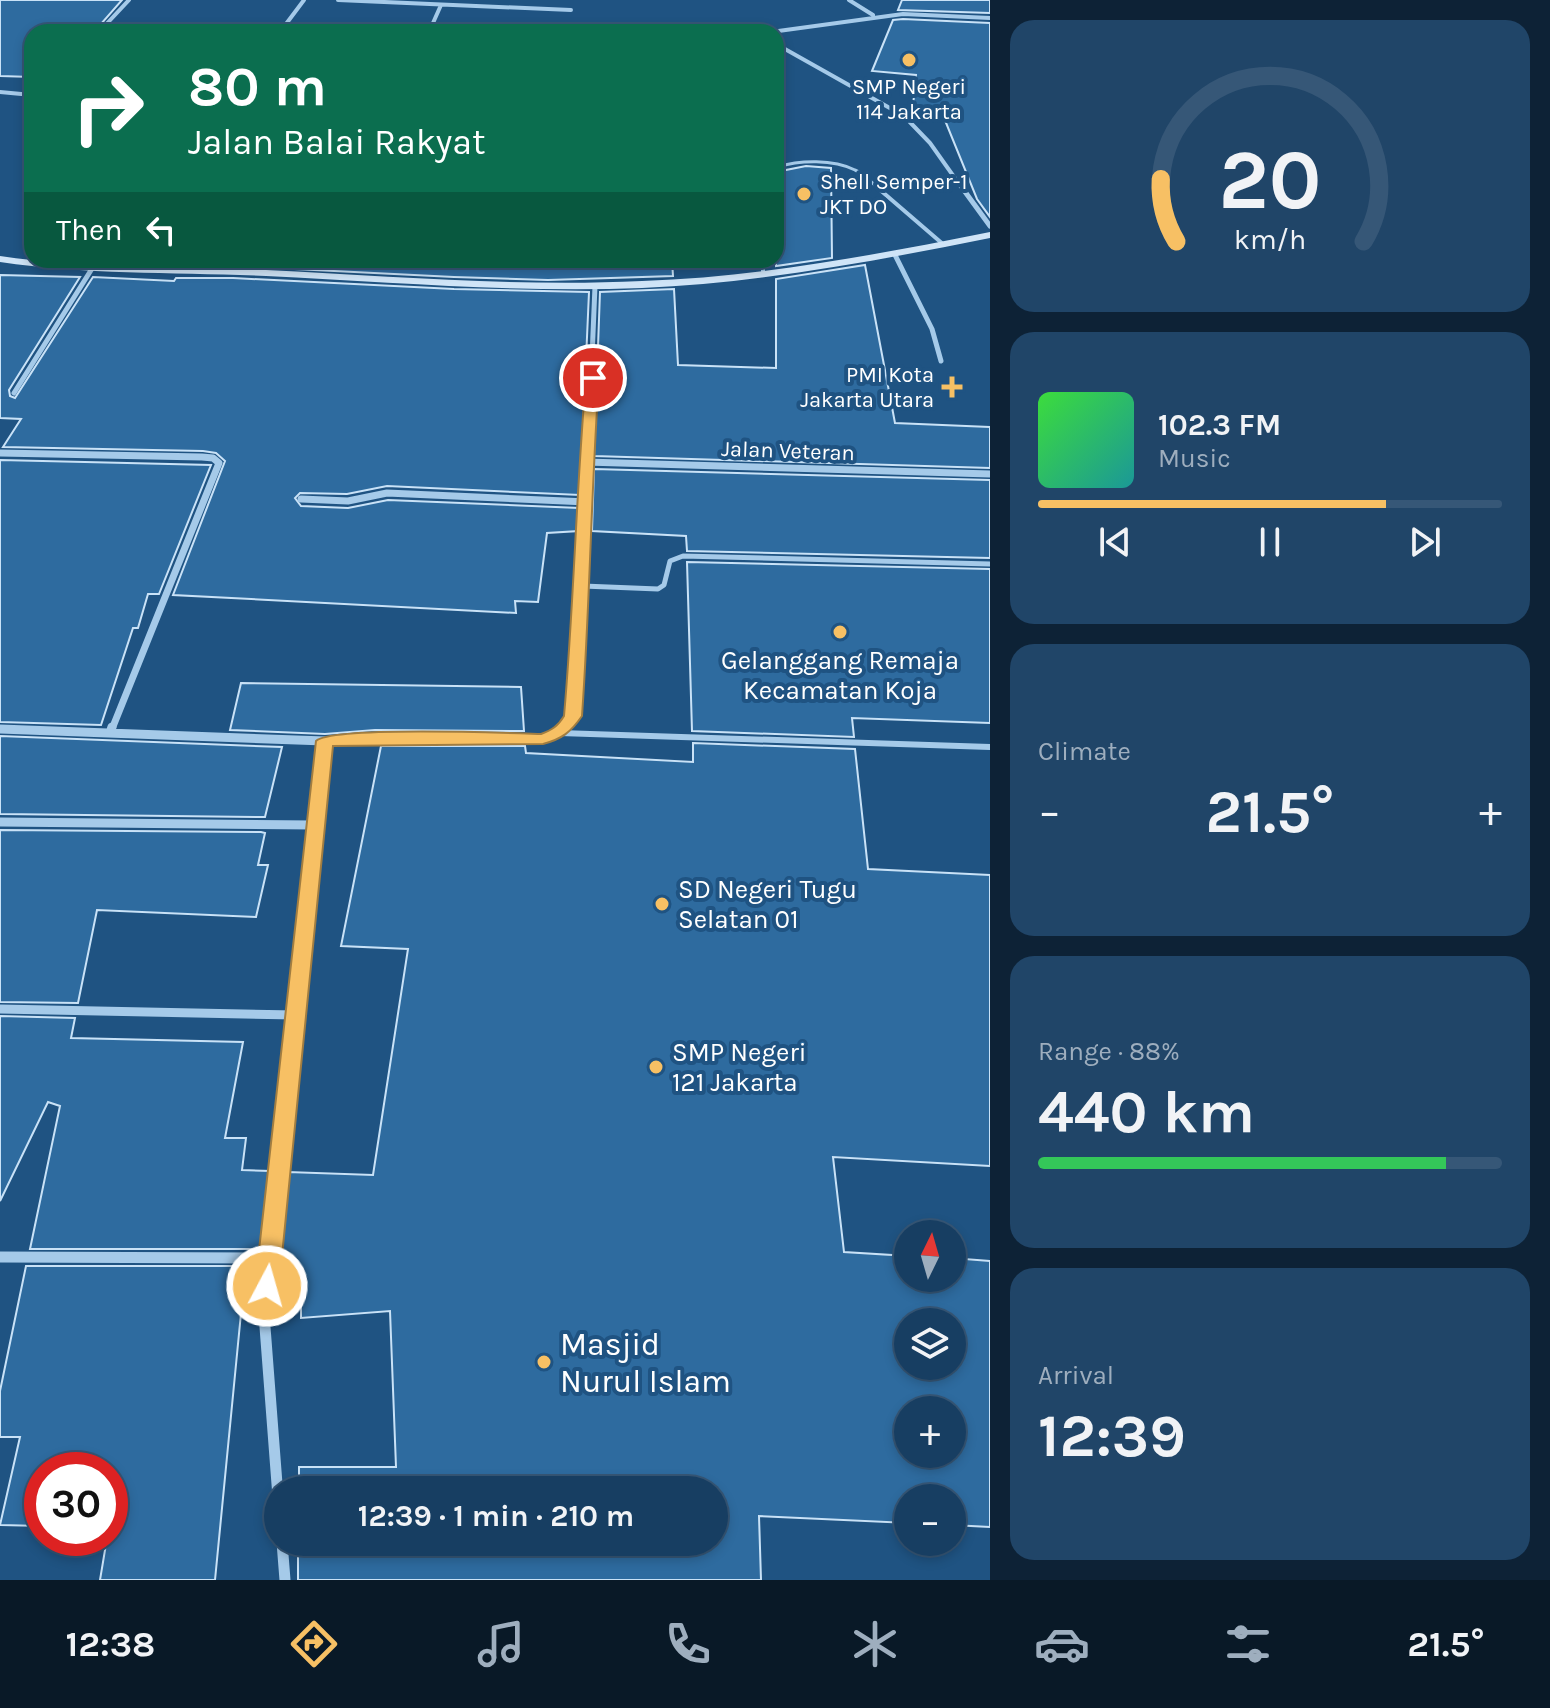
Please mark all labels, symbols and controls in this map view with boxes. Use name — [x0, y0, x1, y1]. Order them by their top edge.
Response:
marker: SMP Negeri 114 Jakarta — [900, 51, 918, 69]
text: 80 m — [188, 54, 327, 119]
icon: right — [56, 56, 160, 160]
place label: SMP Negeri 114 Jakarta — [852, 74, 966, 125]
text: Jalan Balai Rakyat — [188, 121, 486, 163]
text: 20 — [1219, 132, 1321, 229]
place label: Shell Semper-1 JKT DO — [820, 169, 968, 220]
marker: Shell Semper-1 JKT DO — [795, 185, 813, 203]
icon: left — [139, 208, 183, 252]
text: Then — [56, 212, 123, 248]
text: km/h — [1234, 223, 1306, 256]
pin — [559, 344, 627, 412]
icon: arrive — [571, 356, 615, 400]
place label: PMI Kota Jakarta Utara — [800, 362, 934, 413]
marker: PMI Kota Jakarta Utara — [941, 376, 963, 398]
text: 102.3 FM — [1158, 407, 1281, 443]
street label: Jalan Veteran — [721, 436, 855, 466]
text: Music — [1158, 443, 1231, 474]
icon: previous — [1093, 520, 1137, 564]
icon: pause — [1248, 520, 1292, 564]
icon: next — [1403, 520, 1447, 564]
marker: Gelanggang Remaja Kecamatan Koja — [831, 623, 849, 641]
place label: Gelanggang Remaja Kecamatan Koja — [721, 645, 959, 706]
text: Climate — [1038, 736, 1131, 767]
text: 21.5° — [1206, 777, 1334, 847]
text: − — [1038, 786, 1061, 837]
text: + — [1479, 786, 1502, 837]
place label: SD Negeri Tugu Selatan 01 — [678, 874, 857, 935]
marker: SD Negeri Tugu Selatan 01 — [653, 895, 671, 913]
text: Range · 88% — [1038, 1036, 1180, 1067]
place label: SMP Negeri 121 Jakarta — [672, 1037, 807, 1098]
marker: SMP Negeri 121 Jakarta — [647, 1058, 665, 1076]
text: 440 km — [1038, 1077, 1255, 1147]
north arrow — [894, 1220, 966, 1292]
map controls — [894, 1220, 966, 1556]
position arrow — [225, 1244, 309, 1328]
button: layers — [894, 1308, 966, 1380]
place label: Masjid Nurul Islam — [560, 1326, 731, 1400]
marker: Masjid Nurul Islam — [535, 1353, 553, 1371]
text: Arrival — [1038, 1360, 1114, 1391]
button: + — [894, 1396, 966, 1468]
text: 12:39 — [1038, 1401, 1186, 1471]
speed limit sign: 30 — [24, 1452, 128, 1556]
button: − — [894, 1484, 966, 1556]
text: 12:39 · 1 min · 210 m — [358, 1498, 634, 1534]
icon: directions — [286, 1616, 342, 1672]
icon: music — [473, 1616, 529, 1672]
icon: phone — [660, 1616, 716, 1672]
icon: climate — [847, 1616, 903, 1672]
icon: car — [1034, 1616, 1090, 1672]
icon: filters — [1220, 1616, 1276, 1672]
text: 12:38 — [65, 1623, 155, 1665]
text: 21.5° — [1407, 1623, 1484, 1665]

